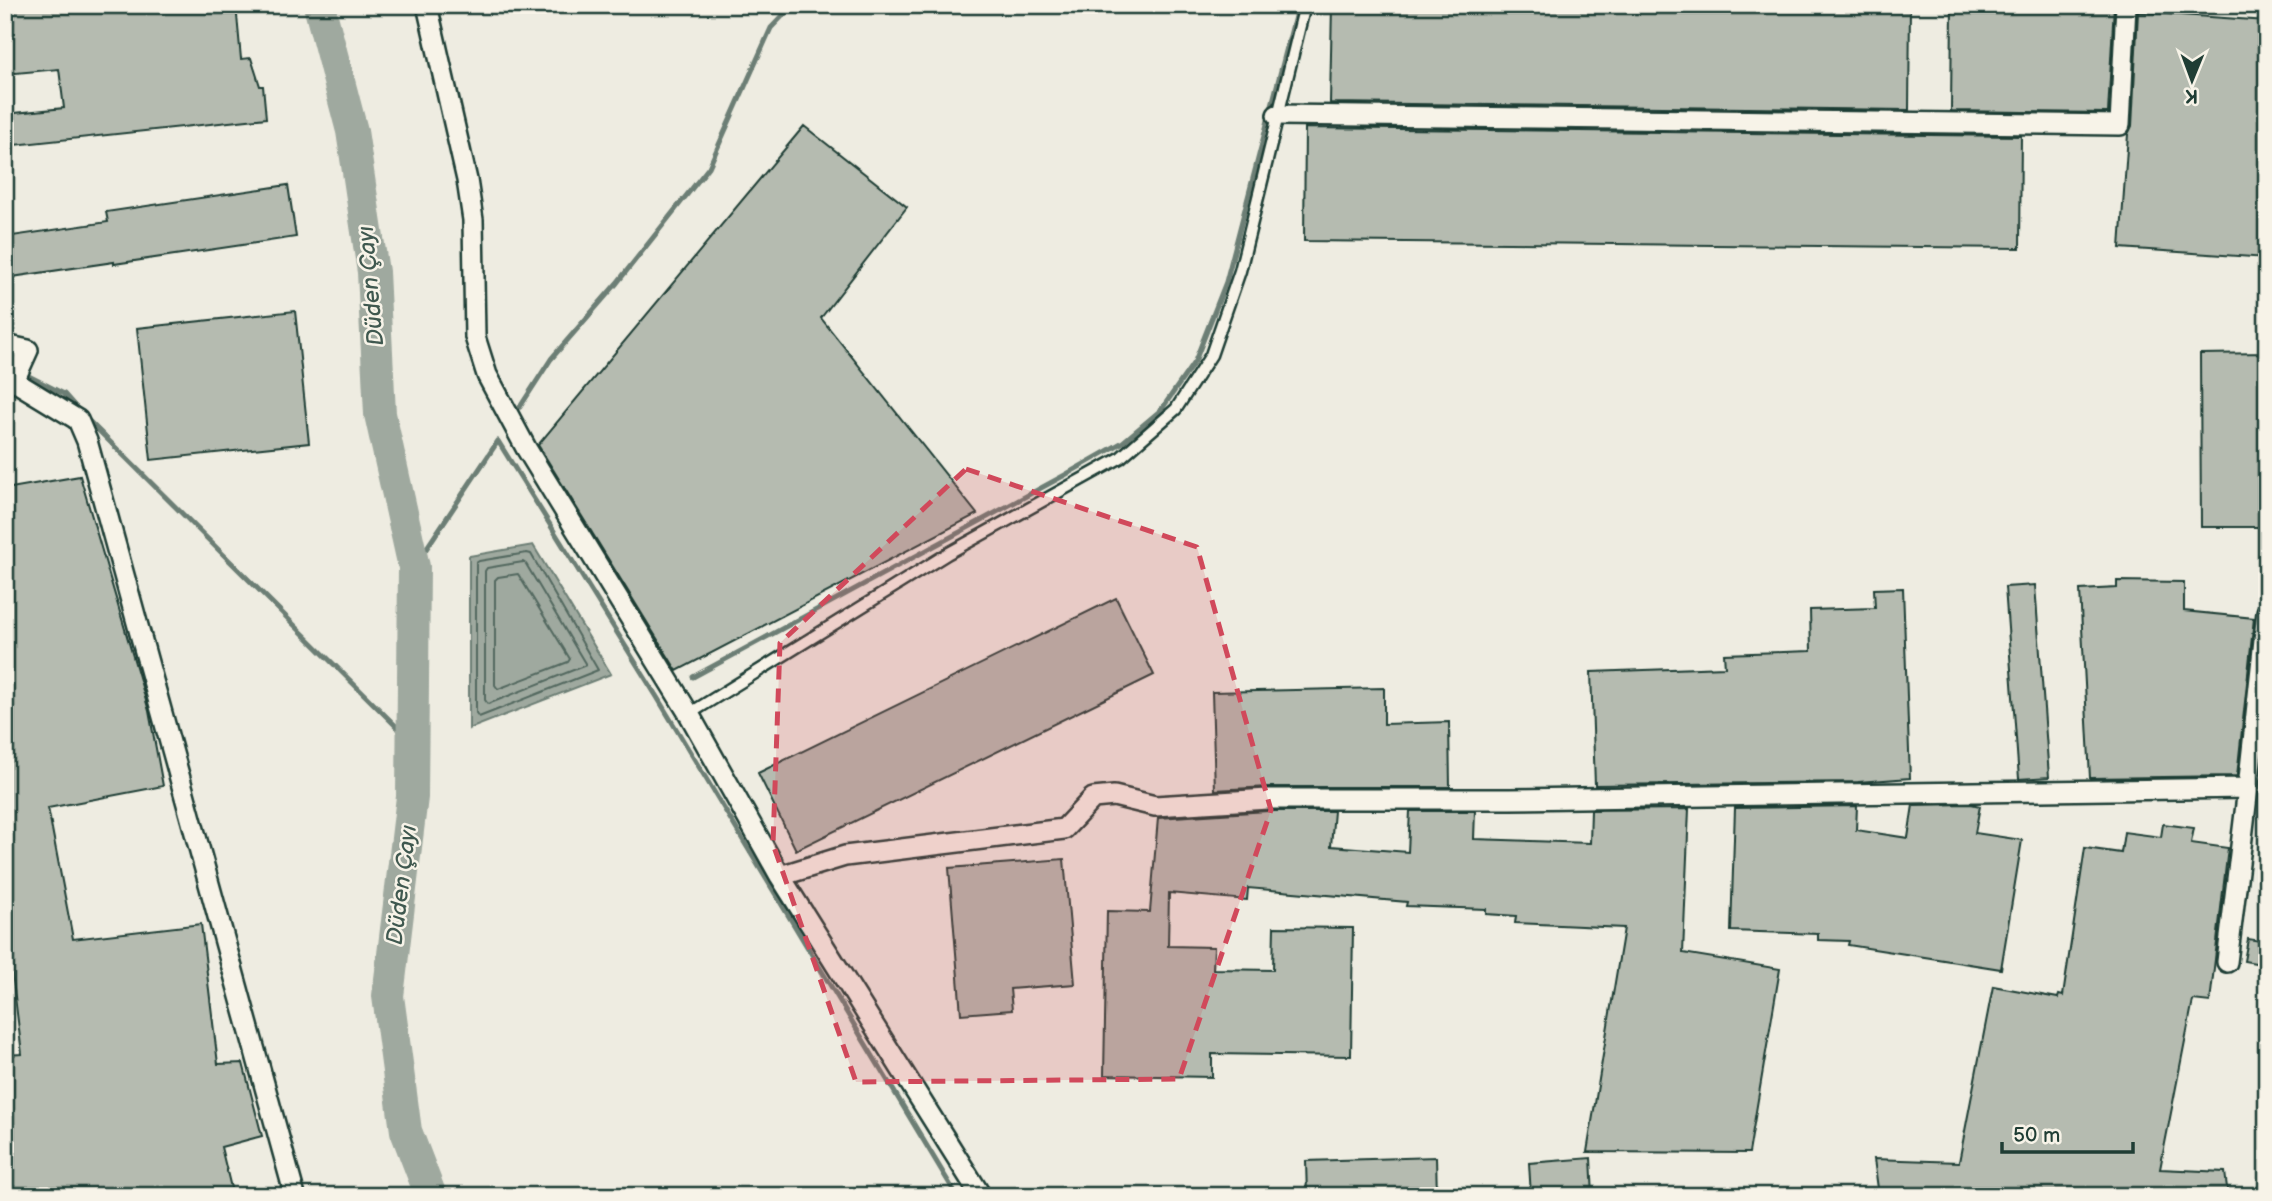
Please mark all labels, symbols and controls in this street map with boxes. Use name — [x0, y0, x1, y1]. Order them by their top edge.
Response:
north arrow — [2156, 46, 2226, 116]
text: K — [2185, 84, 2198, 107]
water label: Düden Çayı — [352, 225, 390, 347]
water label: Düden Çayı — [381, 824, 423, 946]
scale bar — [2002, 1110, 2134, 1154]
text: 50 m — [2013, 1123, 2060, 1148]

